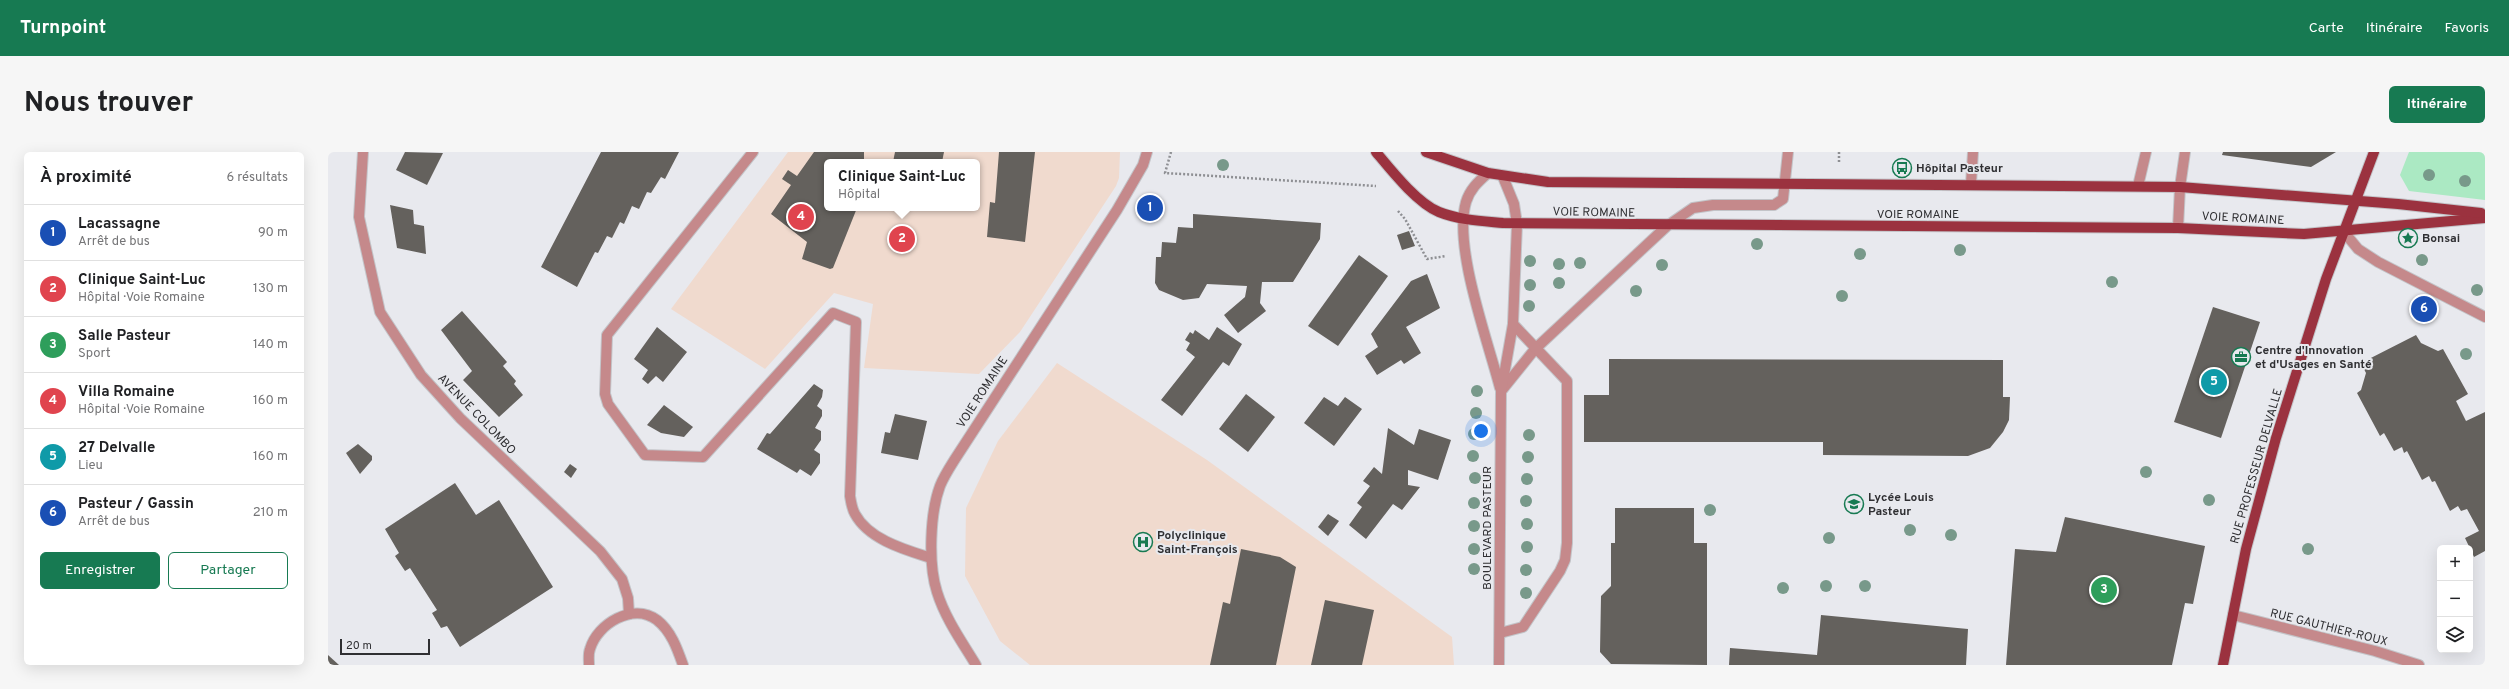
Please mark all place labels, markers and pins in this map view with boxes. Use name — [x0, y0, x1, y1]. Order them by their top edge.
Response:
bus stop icon: Hôpital Pasteur — [1891, 157, 1913, 179]
place label: Hôpital Pasteur — [1916, 161, 2003, 177]
pin: 1 — [1137, 193, 1163, 223]
pin: 4 — [788, 202, 814, 232]
pin: 2 — [889, 224, 915, 254]
place icon: Bonsai — [2397, 227, 2419, 249]
place label: Bonsai — [2422, 231, 2460, 247]
pin: 6 — [2411, 294, 2437, 324]
place label: Centre d'Innovation et d'Usages en Santé — [2255, 343, 2372, 373]
office icon: Centre d'Innovation et d'Usages en Santé — [2230, 346, 2252, 368]
pin: 5 — [2201, 367, 2227, 397]
place label: Lycée Louis Pasteur — [1868, 490, 1934, 520]
school or university icon: Lycée Louis Pasteur — [1843, 493, 1865, 515]
place label: Polyclinique Saint-François — [1157, 528, 1238, 558]
hospital icon: Polyclinique Saint-François — [1132, 531, 1154, 553]
pin: 3 — [2091, 575, 2117, 605]

